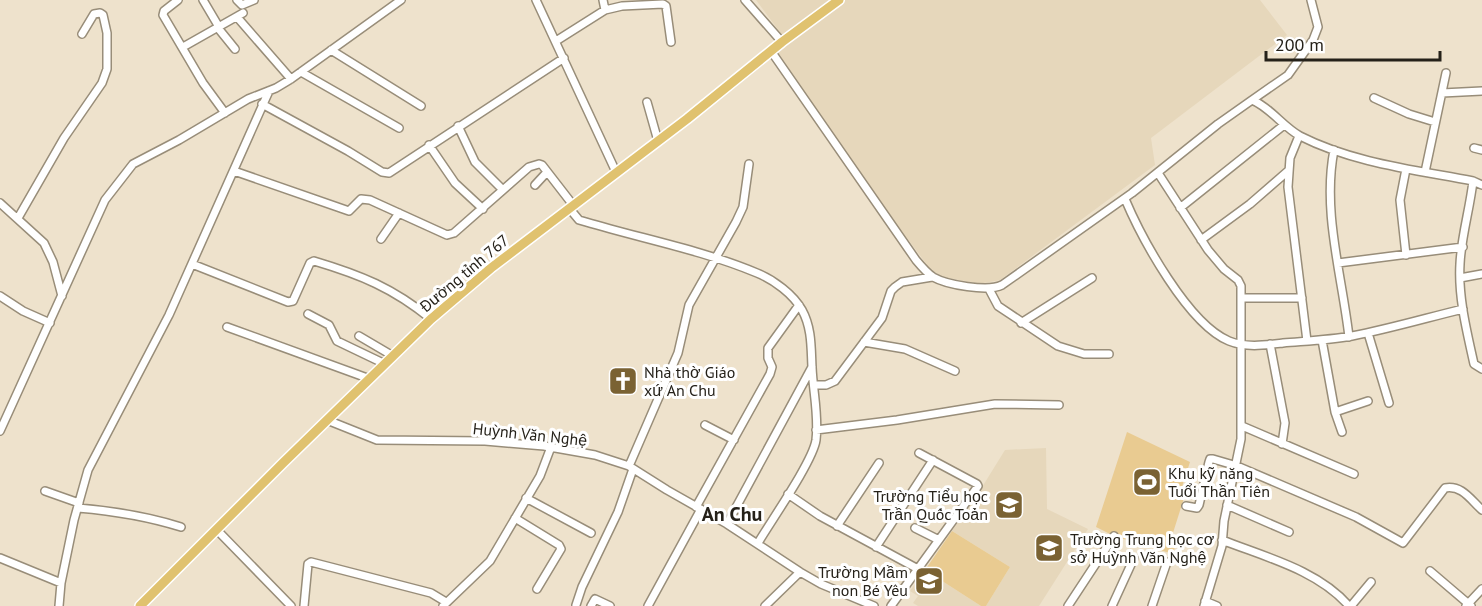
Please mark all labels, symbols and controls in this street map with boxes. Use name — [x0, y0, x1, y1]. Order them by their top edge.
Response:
scale bar — [1266, 24, 1440, 62]
text: 200 m — [1275, 33, 1324, 56]
street label: Đường tỉnh 767 — [415, 230, 513, 317]
place label: Nhà thờ Giáo xứ An Chu — [644, 362, 735, 400]
church icon: Nhà thờ Giáo xứ An Chu — [607, 365, 639, 397]
street label: Huỳnh Văn Nghệ — [472, 418, 588, 450]
place label: Khu kỹ năng Tuổi Thần Tiên — [1168, 463, 1270, 501]
sports icon: Khu kỹ năng Tuổi Thần Tiên — [1131, 466, 1163, 498]
place label: Trường Tiểu học Trần Quốc Toản — [873, 486, 988, 524]
school or university icon: Trường Tiểu học Trần Quốc Toản — [993, 489, 1025, 521]
district label: An Chu — [702, 501, 762, 527]
place label: Trường Trung học cơ sở Huỳnh Văn Nghệ — [1070, 529, 1215, 567]
school or university icon: Trường Trung học cơ sở Huỳnh Văn Nghệ — [1033, 532, 1065, 564]
place label: Trường Mầm non Bé Yêu — [818, 562, 908, 600]
school or university icon: Trường Mầm non Bé Yêu — [913, 565, 945, 597]

